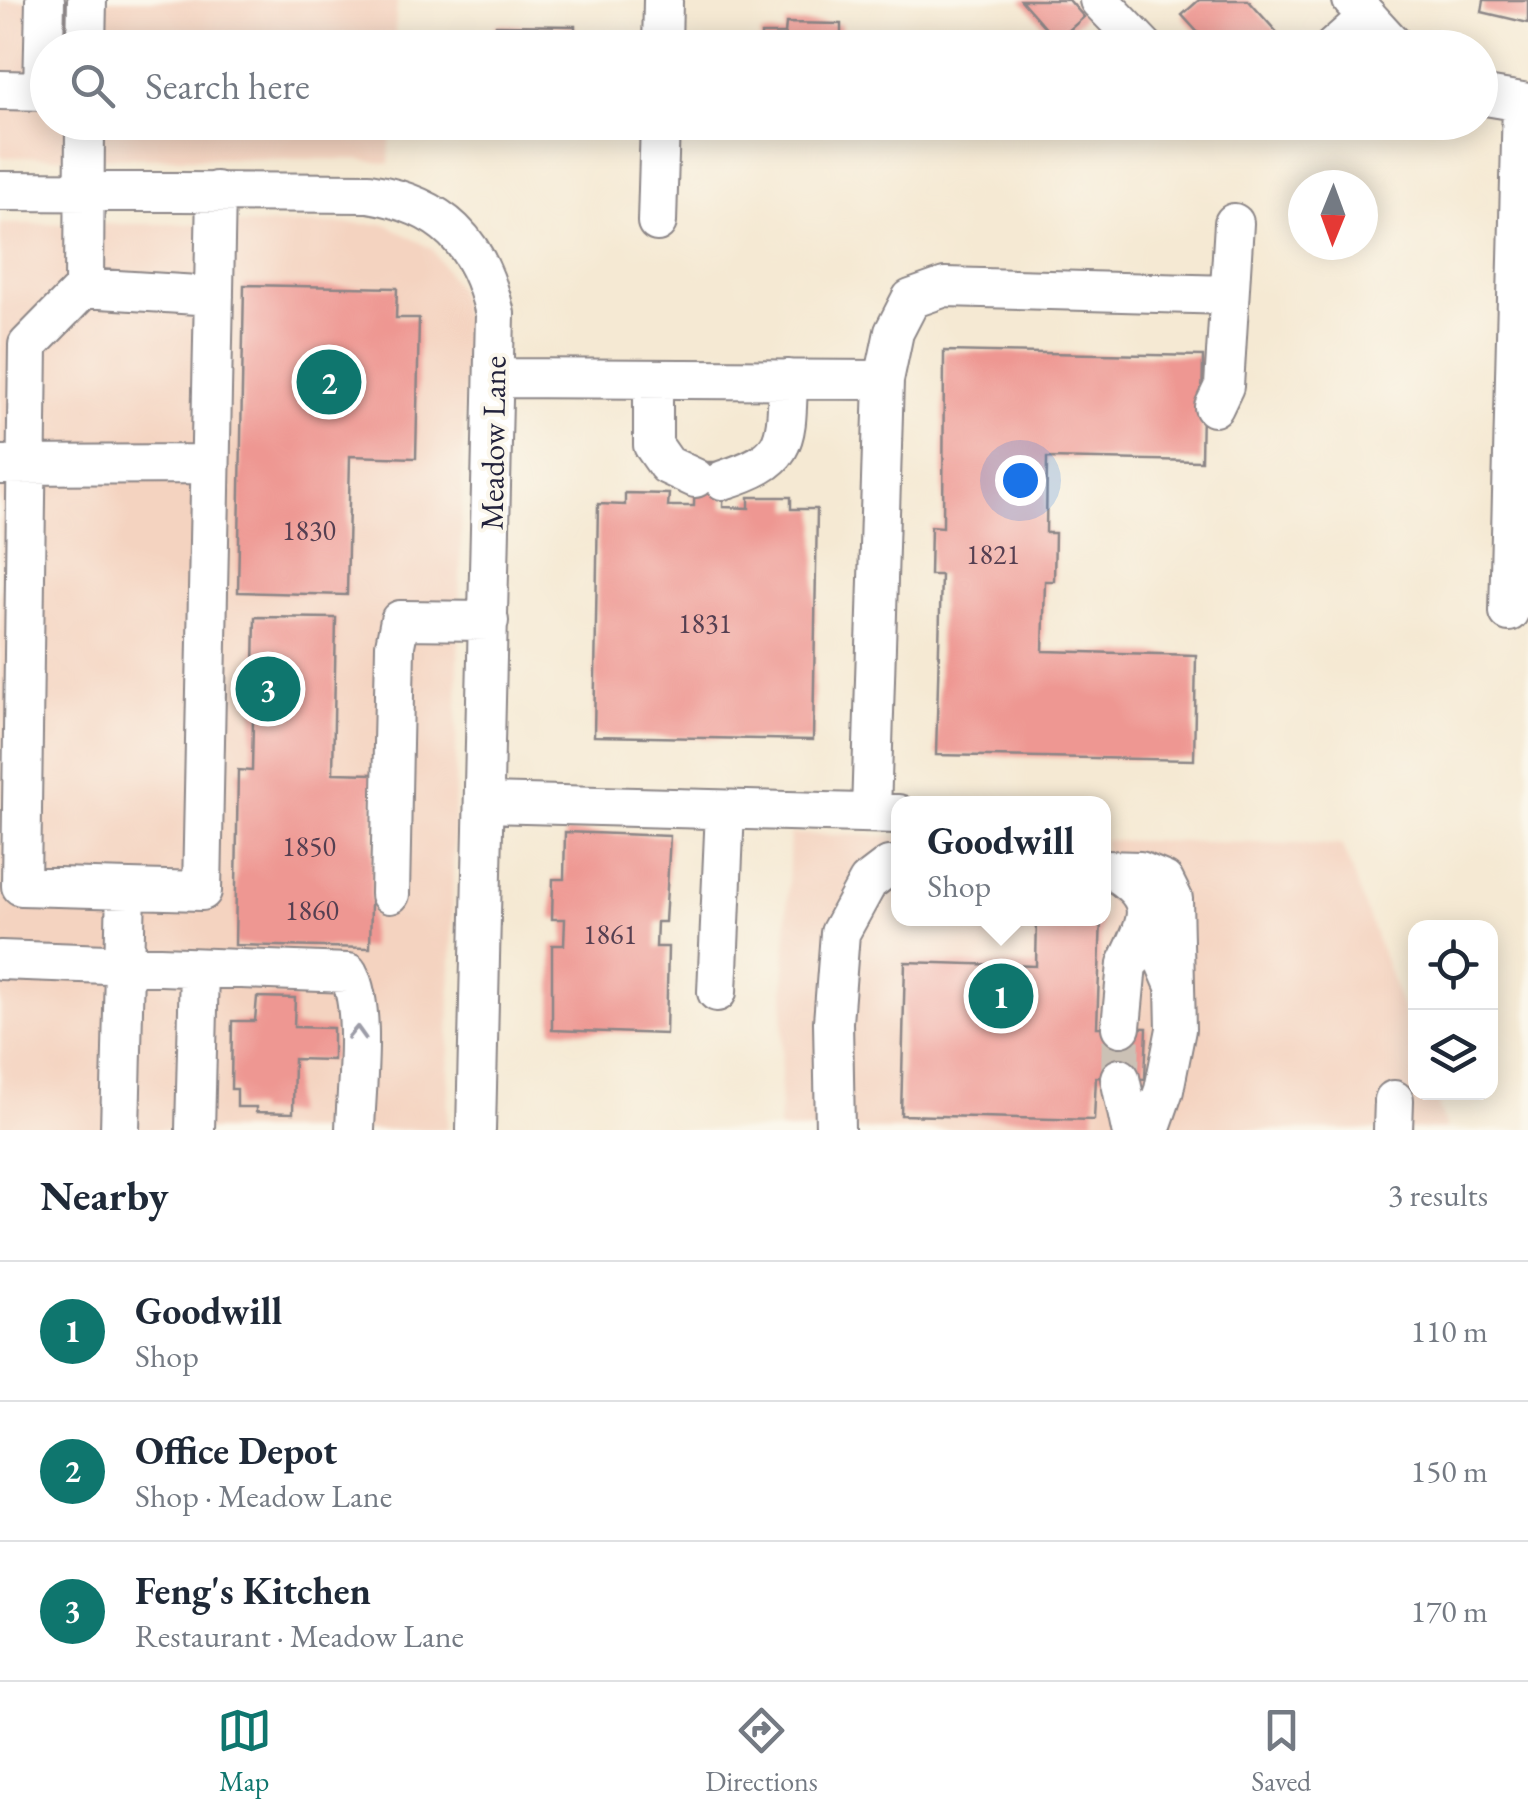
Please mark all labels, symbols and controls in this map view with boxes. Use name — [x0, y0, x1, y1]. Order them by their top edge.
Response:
search box — [30, 30, 1498, 140]
icon: search — [65, 58, 120, 113]
text: Search here — [145, 61, 310, 110]
north arrow — [1288, 170, 1378, 260]
pin: 2 — [296, 344, 362, 420]
street label: Meadow Lane — [470, 356, 516, 530]
your location — [995, 455, 1046, 506]
house number: 1830 — [282, 512, 336, 548]
house number: 1821 — [966, 536, 1020, 572]
house number: 1831 — [678, 605, 732, 641]
pin: 3 — [236, 652, 300, 726]
popup — [891, 796, 1111, 926]
text: Goodwill — [927, 816, 1075, 865]
house number: 1850 — [282, 828, 336, 864]
text: Shop — [927, 865, 991, 907]
house number: 1860 — [285, 892, 339, 928]
house number: 1861 — [583, 916, 637, 952]
map controls — [1408, 920, 1498, 1100]
button: locate — [1408, 920, 1498, 1010]
pin: 1 — [968, 958, 1034, 1034]
button: layers — [1408, 1010, 1498, 1100]
one-way arrow — [347, 1024, 368, 1040]
text: Nearby — [40, 1168, 169, 1223]
text: 3 results — [1388, 1174, 1488, 1216]
text: Goodwill — [135, 1286, 282, 1335]
text: 1 — [64, 1310, 81, 1352]
text: 110 m — [1411, 1310, 1488, 1352]
text: Shop — [135, 1335, 199, 1377]
text: Office Depot — [135, 1426, 337, 1475]
text: 2 — [64, 1450, 81, 1492]
text: 150 m — [1411, 1450, 1488, 1492]
text: Shop · Meadow Lane — [135, 1475, 392, 1517]
text: Feng's Kitchen — [135, 1566, 371, 1615]
text: 3 — [64, 1590, 81, 1632]
text: 170 m — [1411, 1590, 1488, 1632]
text: Restaurant · Meadow Lane — [135, 1615, 464, 1657]
tab: Map — [217, 1703, 272, 1799]
tab: Directions — [705, 1703, 818, 1799]
tab: Saved — [1251, 1703, 1311, 1799]

